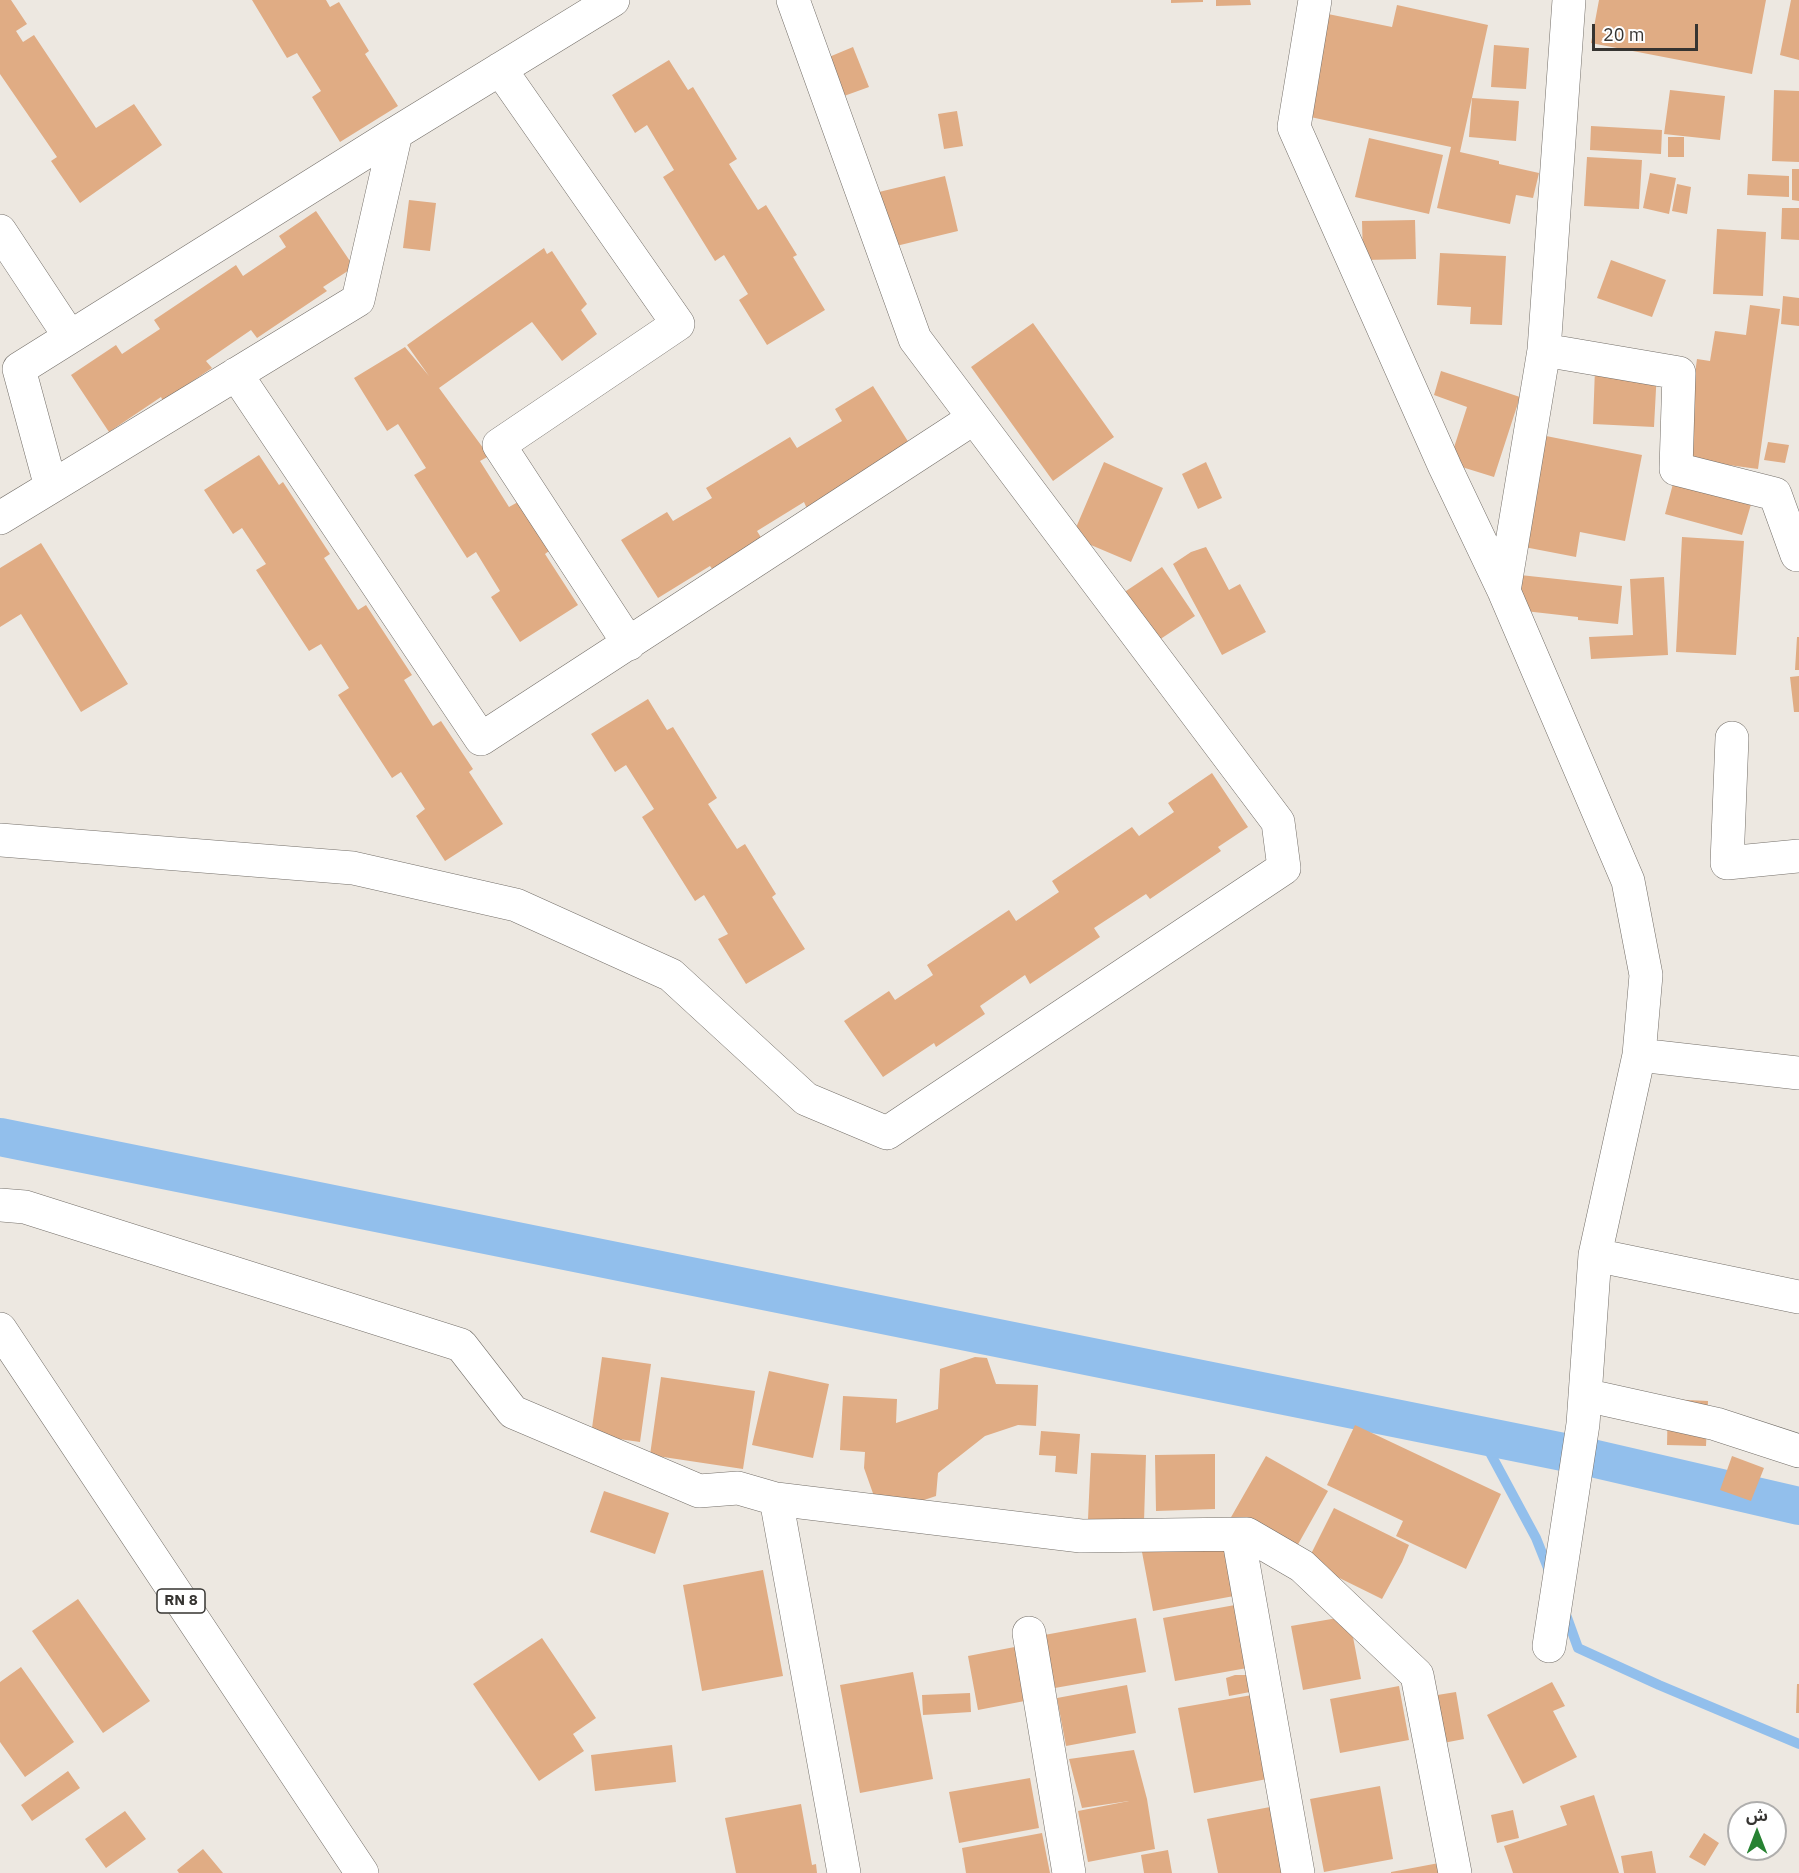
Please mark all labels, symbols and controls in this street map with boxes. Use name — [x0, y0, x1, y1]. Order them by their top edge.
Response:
scale bar — [1595, 12, 1702, 50]
text: 20 m — [1603, 23, 1645, 46]
road number: RN 8 — [157, 1589, 205, 1613]
north arrow — [1727, 1801, 1787, 1861]
text: ش — [1746, 1805, 1768, 1825]

